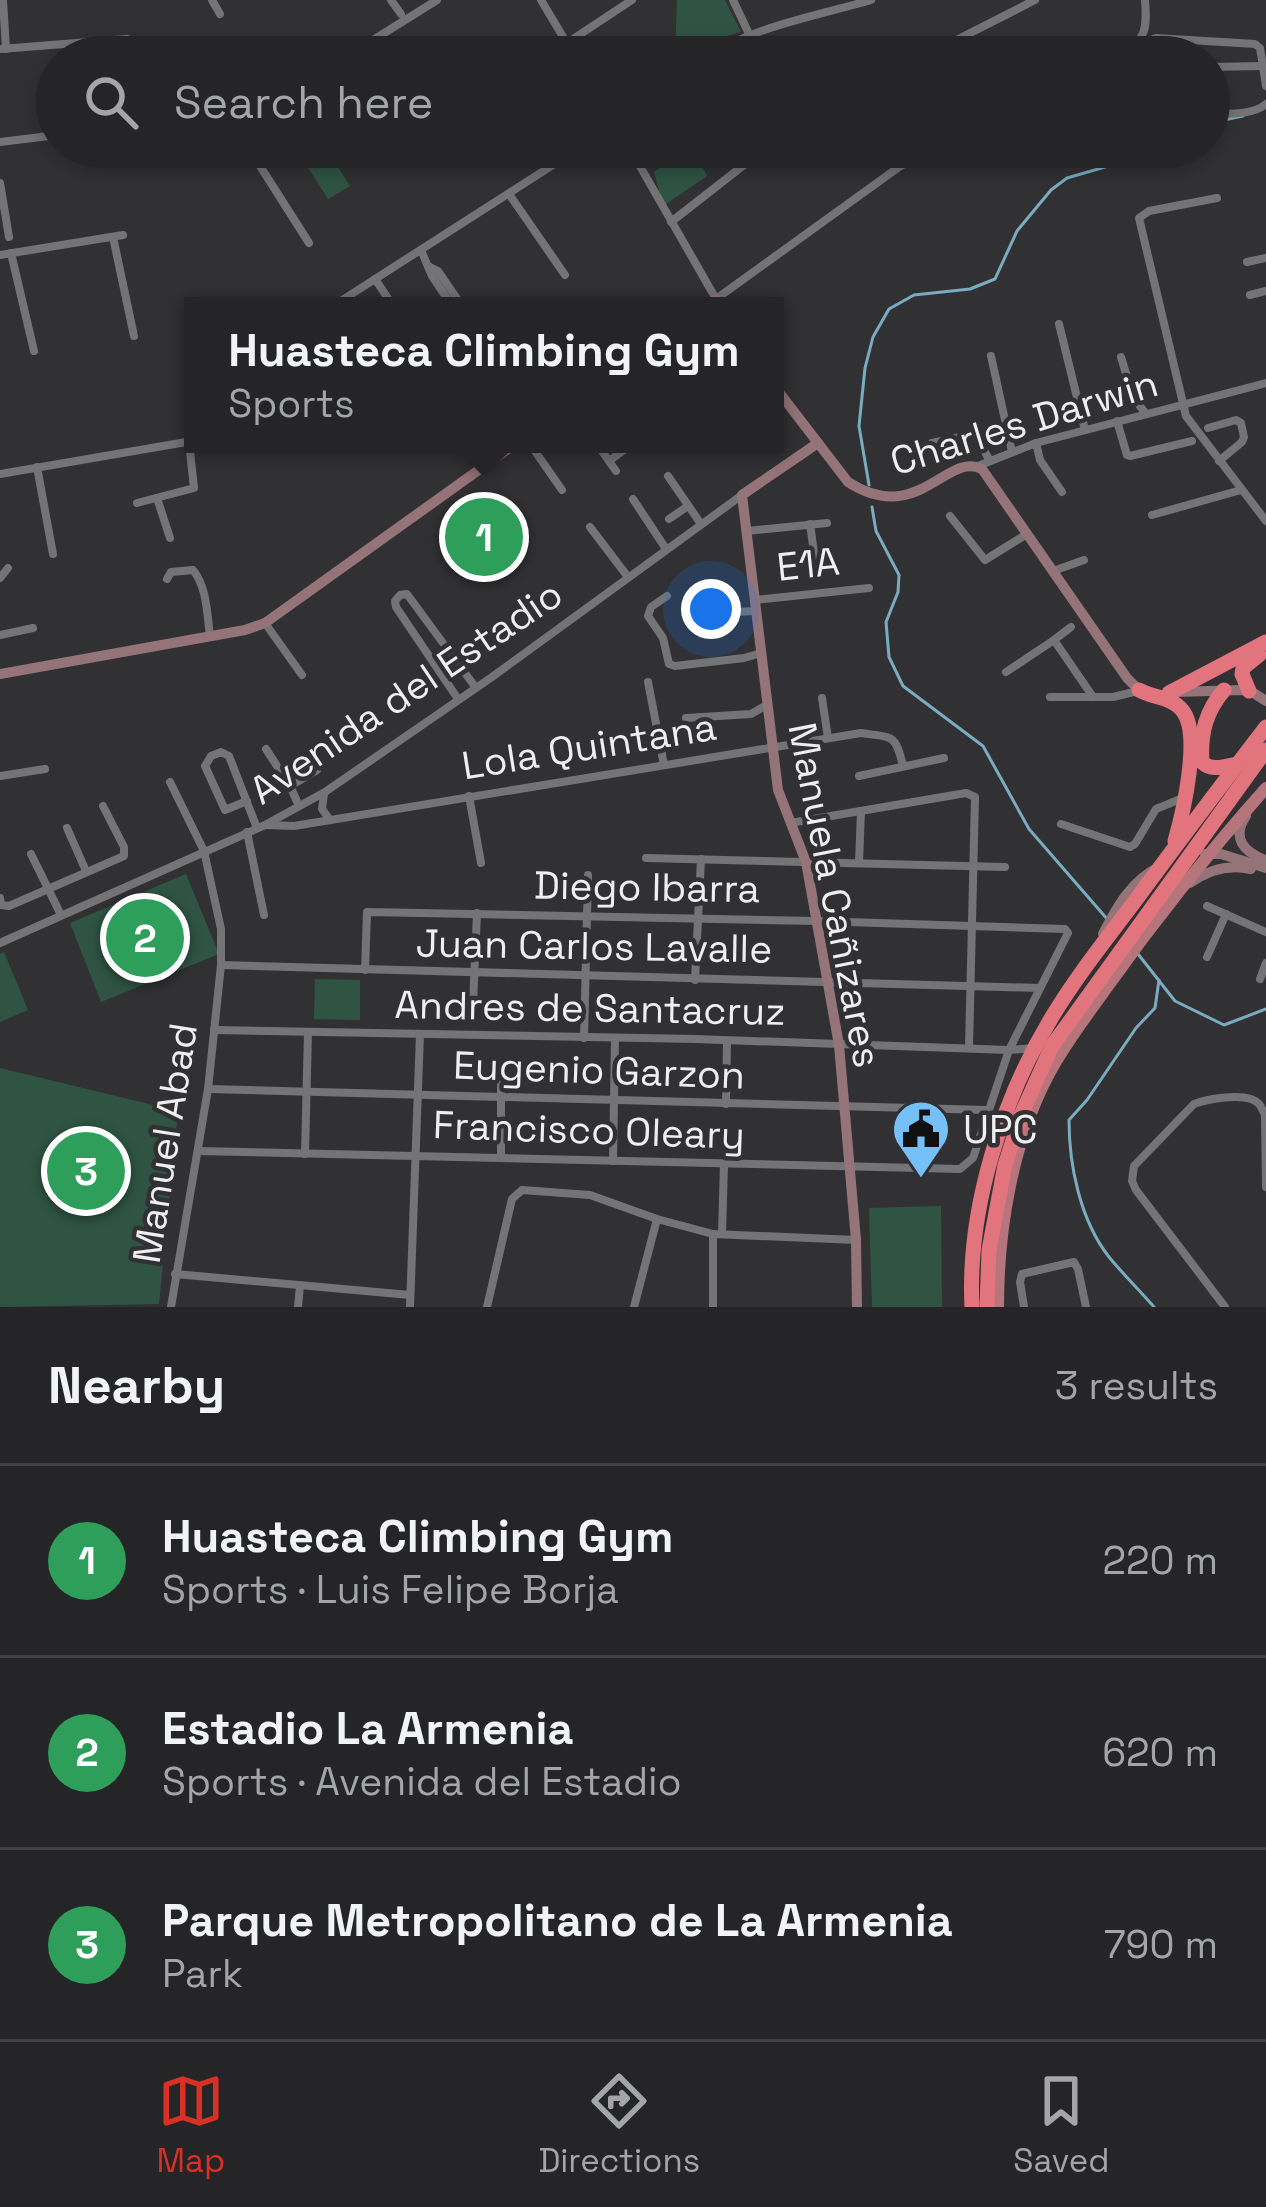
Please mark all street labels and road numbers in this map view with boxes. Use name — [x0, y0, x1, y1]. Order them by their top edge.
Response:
street label: Charles Darwin — [884, 358, 1164, 486]
street label: E1A — [774, 536, 842, 592]
street label: Avenida del Estadio — [240, 569, 572, 815]
street label: Lola Quintana — [458, 702, 720, 790]
street label: Manuela Cañizares — [778, 719, 892, 1071]
street label: Diego Ibarra — [534, 861, 760, 913]
street label: Juan Carlos Lavalle — [415, 918, 773, 974]
street label: Andres de Santacruz — [394, 980, 786, 1036]
street label: Manuel Abad — [122, 1019, 208, 1267]
street label: Eugenio Garzon — [452, 1040, 746, 1100]
street label: Francisco Oleary — [432, 1100, 746, 1160]

